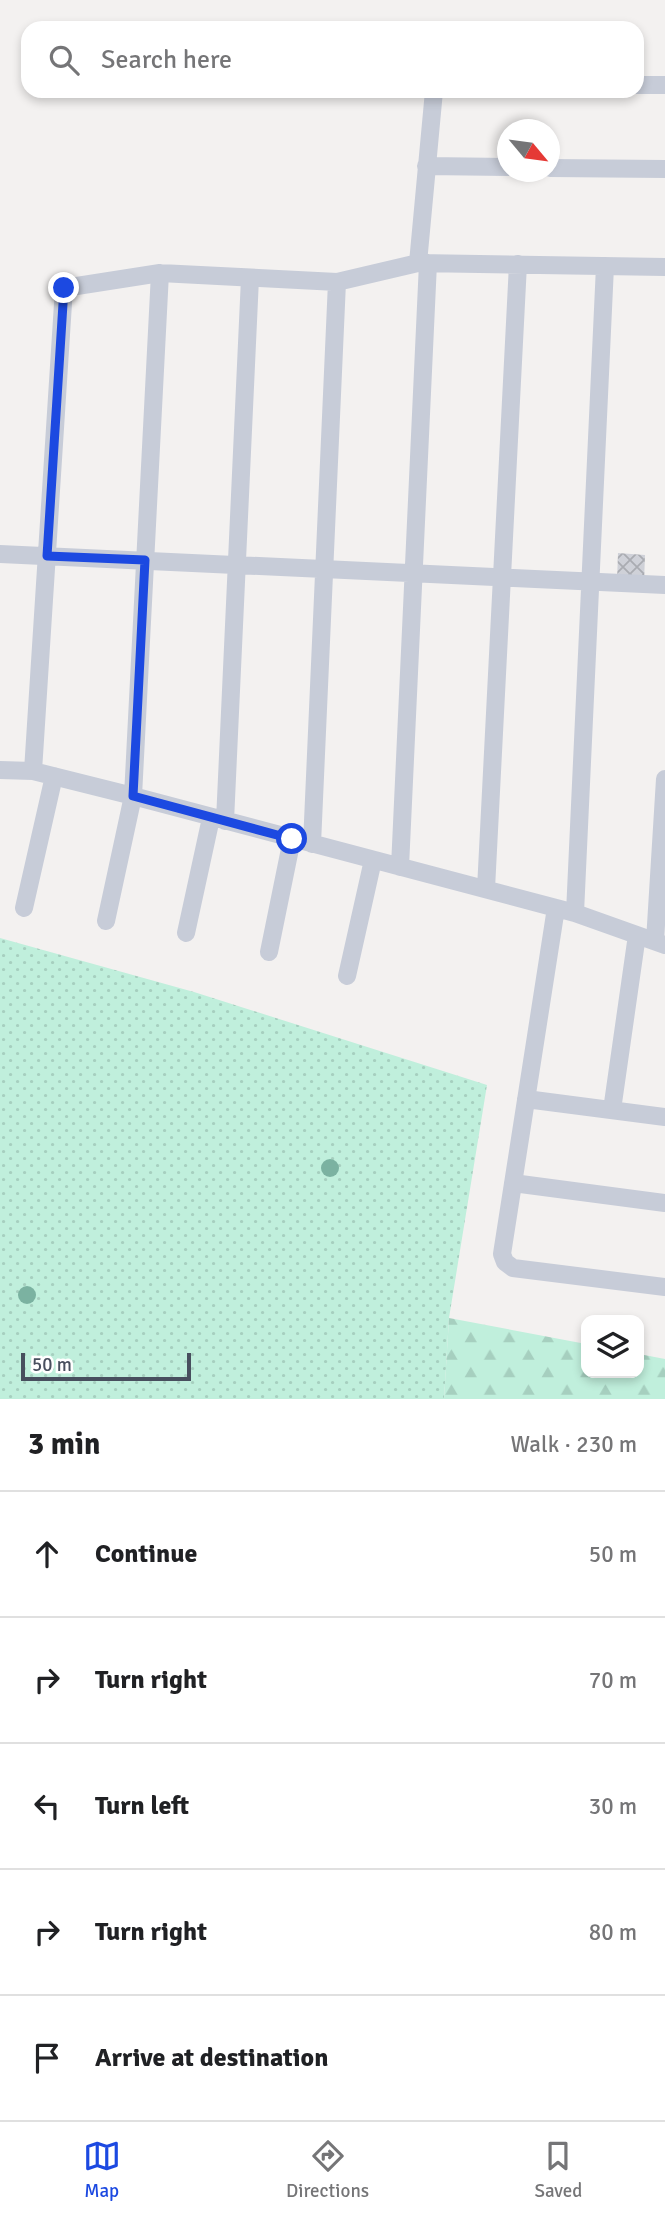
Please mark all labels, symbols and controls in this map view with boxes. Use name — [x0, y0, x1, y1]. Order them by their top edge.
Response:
search box — [21, 21, 644, 98]
icon: search — [45, 41, 83, 79]
text: Search here — [101, 44, 232, 76]
north arrow — [497, 119, 560, 182]
route end — [48, 272, 79, 303]
route start — [276, 823, 307, 854]
map controls — [581, 1315, 644, 1378]
button: layers — [581, 1315, 644, 1378]
scale bar — [21, 1350, 191, 1382]
text: 50 m — [32, 1353, 72, 1377]
text: 3 min — [28, 1426, 100, 1463]
text: Walk · 230 m — [511, 1430, 637, 1459]
icon: ahead — [28, 1535, 66, 1573]
text: Continue — [95, 1538, 197, 1570]
text: 50 m — [589, 1540, 637, 1569]
icon: right — [28, 1661, 66, 1699]
text: Turn right — [95, 1664, 207, 1696]
text: 70 m — [589, 1666, 637, 1695]
icon: left — [28, 1787, 66, 1825]
text: Turn left — [95, 1790, 189, 1822]
text: 30 m — [589, 1792, 637, 1821]
icon: right — [28, 1913, 66, 1951]
text: Turn right — [95, 1916, 207, 1948]
text: 80 m — [589, 1918, 637, 1947]
icon: arrive — [28, 2039, 66, 2077]
text: Arrive at destination — [95, 2042, 328, 2074]
tab: Map — [83, 2137, 121, 2203]
tab: Directions — [286, 2137, 369, 2203]
tab: Saved — [534, 2137, 582, 2203]

